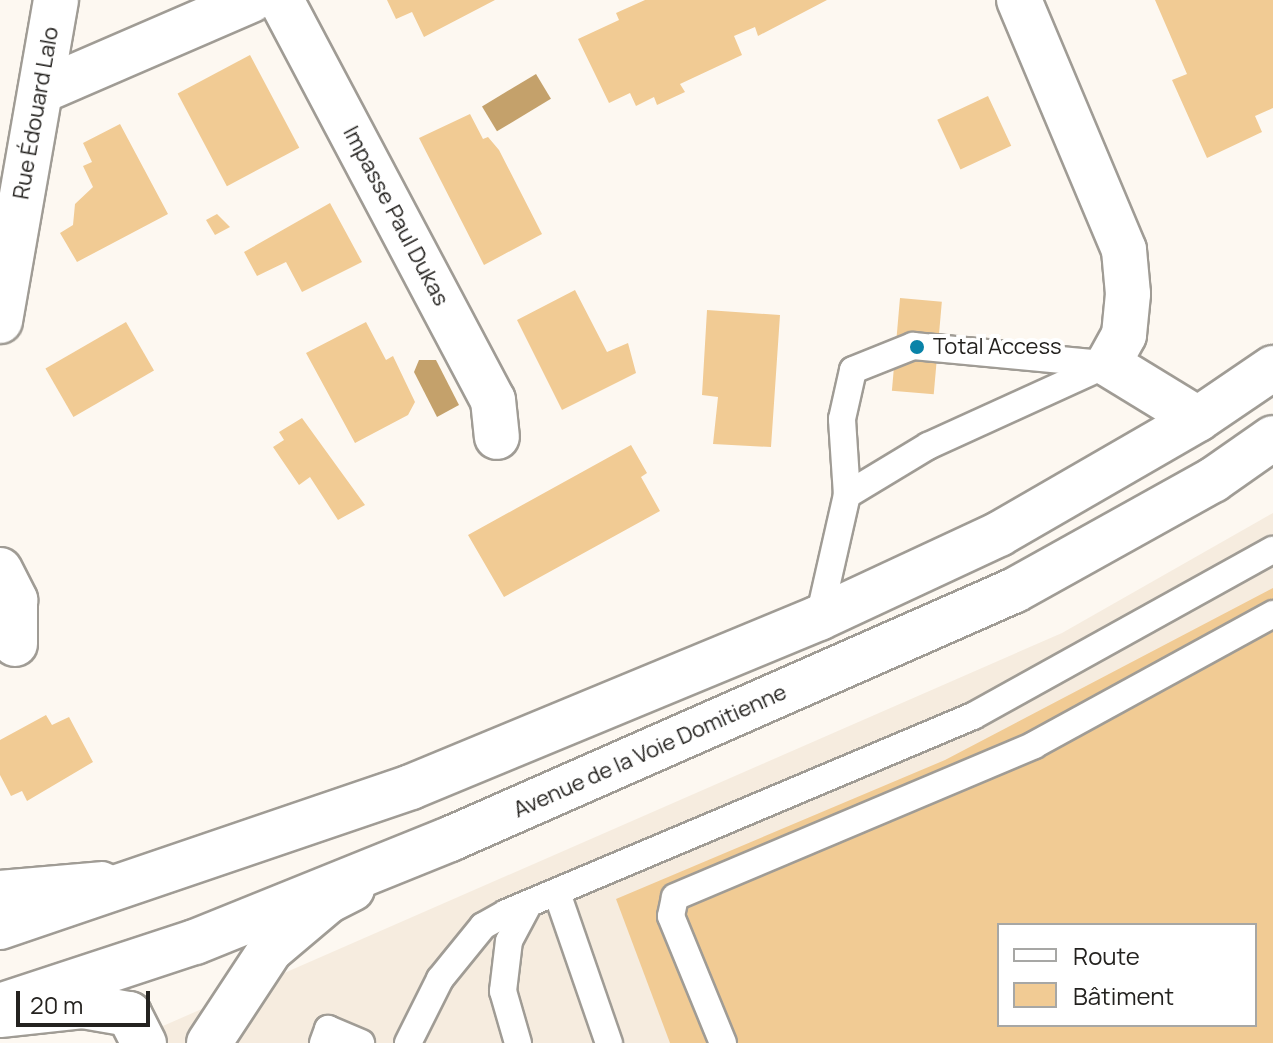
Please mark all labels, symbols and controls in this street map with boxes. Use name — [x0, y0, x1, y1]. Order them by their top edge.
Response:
street label: Rue Édouard Lalo — [8, 25, 64, 201]
street label: Impasse Paul Dukas — [338, 122, 454, 310]
place label: Total Access — [933, 334, 1062, 360]
marker: Total Access — [908, 338, 926, 356]
street label: Avenue de la Voie Domitienne — [509, 679, 791, 823]
legend — [997, 923, 1257, 1027]
text: Route — [1073, 939, 1140, 972]
scale bar — [20, 975, 154, 1025]
text: Bâtiment — [1073, 979, 1174, 1012]
text: 20 m — [30, 988, 83, 1021]

